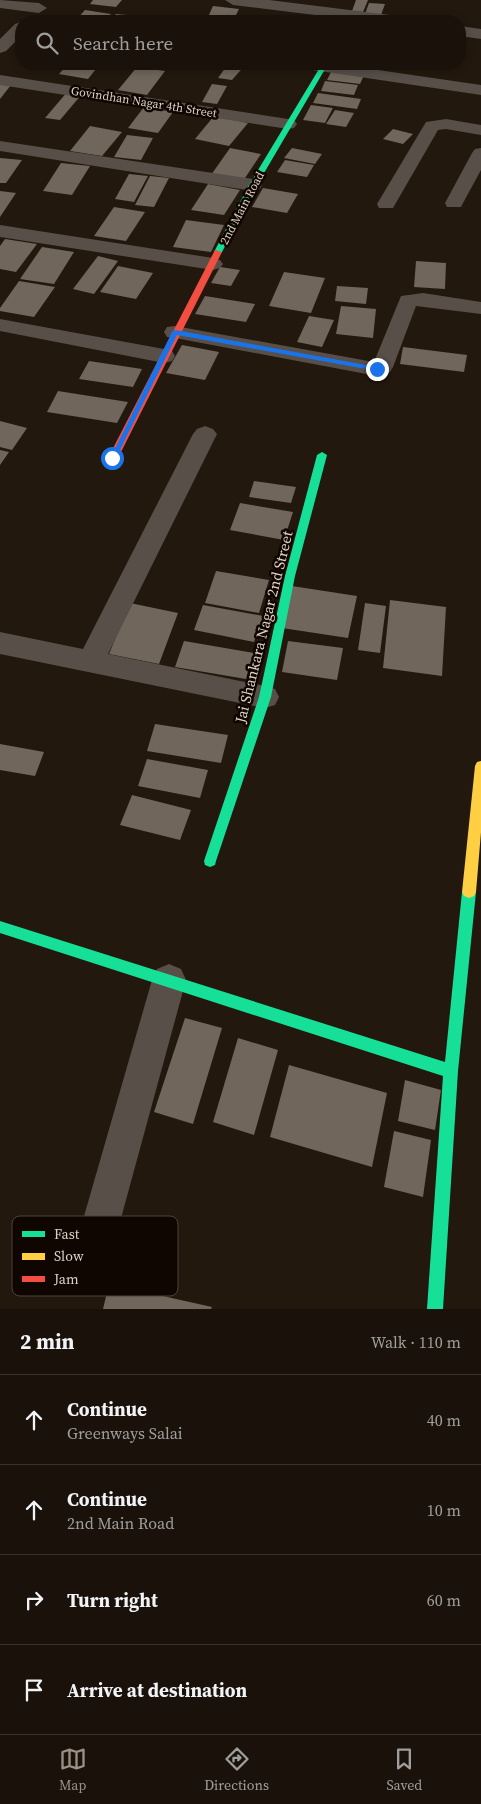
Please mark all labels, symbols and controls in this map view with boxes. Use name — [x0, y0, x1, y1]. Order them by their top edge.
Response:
search box — [15, 15, 466, 70]
icon: search — [33, 29, 61, 57]
text: Search here — [73, 30, 173, 56]
street label: Govindhan Nagar 4th Street — [70, 83, 218, 121]
street label: 2nd Main Road — [216, 169, 268, 247]
route end — [366, 358, 389, 381]
route start — [101, 447, 124, 470]
street label: Jai Shankara Nagar 2nd Street — [229, 528, 298, 726]
legend — [12, 1216, 178, 1296]
text: Fast — [54, 1224, 80, 1244]
text: Slow — [54, 1246, 84, 1266]
text: Jam — [53, 1269, 79, 1289]
text: 2 min — [20, 1327, 75, 1356]
text: Walk · 110 m — [371, 1331, 461, 1353]
text: Continue — [67, 1396, 147, 1422]
icon: ahead — [20, 1406, 48, 1434]
text: 40 m — [427, 1409, 461, 1431]
text: Greenways Salai — [67, 1422, 183, 1444]
text: Continue — [67, 1486, 147, 1512]
icon: ahead — [20, 1496, 48, 1524]
text: 10 m — [427, 1499, 461, 1521]
text: 2nd Main Road — [67, 1512, 174, 1534]
icon: right — [20, 1586, 48, 1614]
text: Turn right — [67, 1587, 158, 1613]
text: 60 m — [427, 1589, 461, 1611]
icon: arrive — [20, 1676, 48, 1704]
text: Arrive at destination — [67, 1677, 247, 1703]
tab: Map — [59, 1745, 87, 1795]
tab: Directions — [204, 1745, 269, 1795]
tab: Saved — [386, 1745, 422, 1795]

